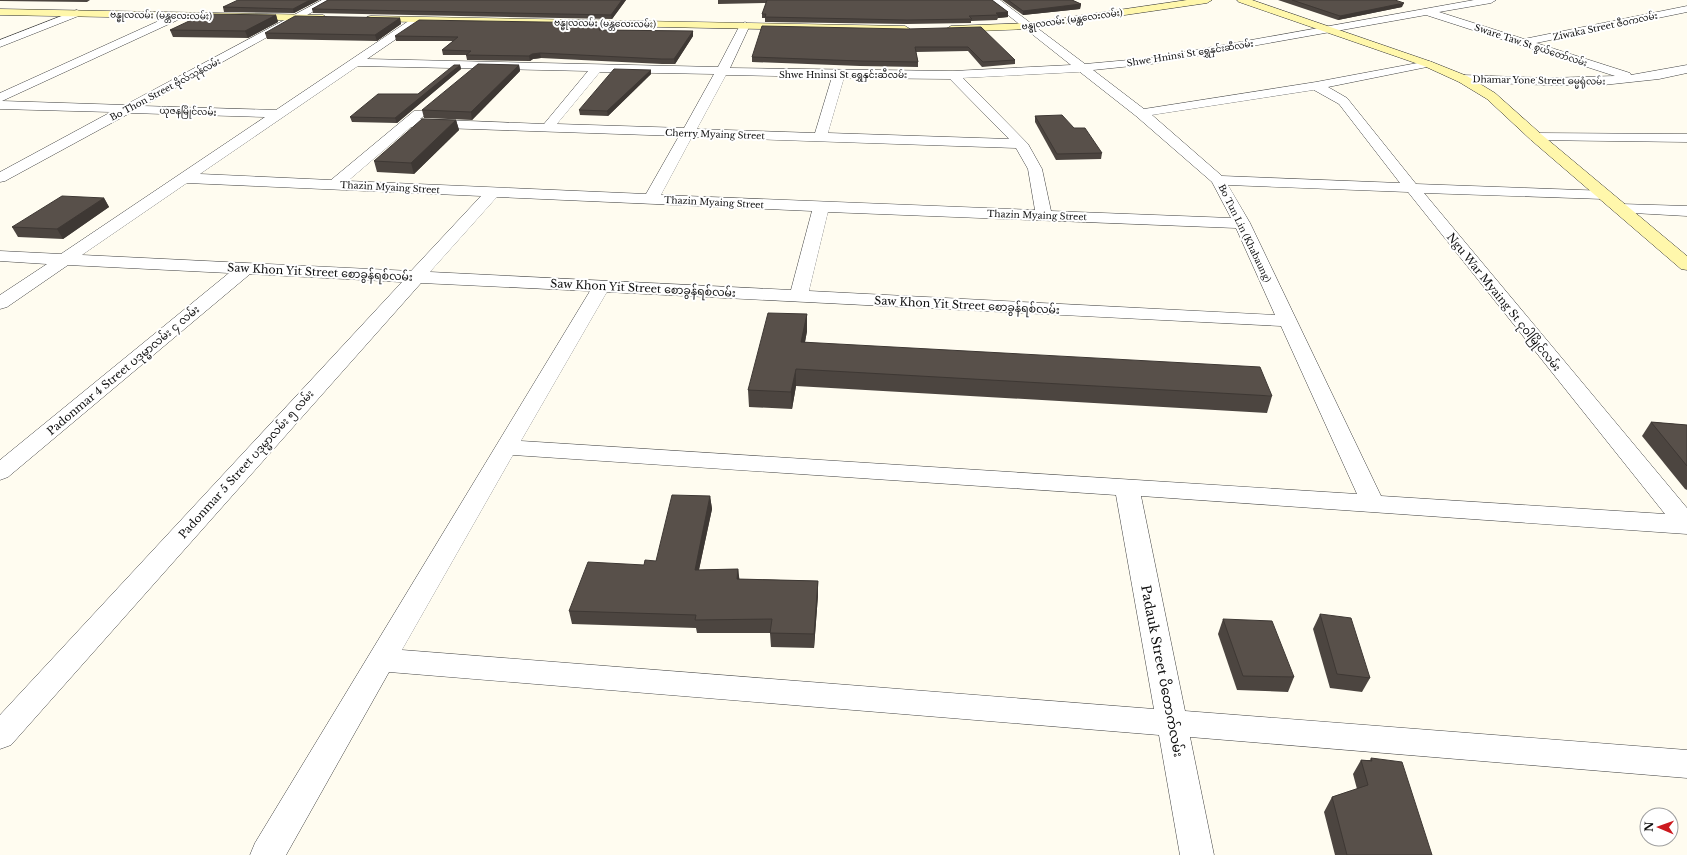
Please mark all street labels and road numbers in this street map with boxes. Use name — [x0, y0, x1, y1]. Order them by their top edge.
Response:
street label: ဗန္ဓုလလမ်း (မန္တလေးလမ်း) — [1021, 6, 1124, 34]
street label: ဗန္ဓုလလမ်း (မန္တလေးလမ်း) — [110, 9, 212, 24]
street label: Ziwaka Street ဇီဝကလမ်း — [1551, 9, 1658, 42]
street label: ဗန္ဓုလလမ်း (မန္တလေးလမ်း) — [554, 17, 656, 32]
street label: Sware Taw St စွယ်တော်လမ်း — [1473, 22, 1589, 70]
street label: Shwe Hninsi St ရွှေနှင်းဆီလမ်း — [1126, 37, 1255, 70]
street label: Bo Thon Street ဗိုလ်သုန်လမ်း — [107, 54, 223, 125]
street label: Shwe Hninsi St ရွှေနှင်းဆီလမ်း — [779, 68, 907, 82]
street label: Dhamar Yone Street ဓမ္မရုံလမ်း — [1473, 73, 1605, 89]
street label: ယုဇနမြိုင်လမ်း — [159, 104, 217, 119]
street label: Cherry Myaing Street — [665, 127, 766, 141]
street label: Thazin Myaing Street — [340, 179, 441, 195]
street label: Bo Tun Lin (Khabaung) — [1216, 182, 1274, 284]
street label: Thazin Myaing Street — [664, 194, 765, 210]
street label: Thazin Myaing Street — [987, 208, 1088, 222]
street label: Ngu War Myaing St ငုဝါမြိုင်လမ်း — [1442, 230, 1564, 375]
street label: Saw Khon Yit Street စောခွန်ရစ်လမ်း — [227, 260, 413, 286]
street label: Saw Khon Yit Street စောခွန်ရစ်လမ်း — [550, 276, 736, 302]
street label: Saw Khon Yit Street စောခွန်ရစ်လမ်း — [874, 293, 1060, 319]
street label: Padonmar 4 Street ပဒုမ္မာလမ်း ၄ လမ်း — [44, 302, 204, 440]
street label: Padonmar 5 Street ပဒုမ္မာလမ်း ၅ လမ်း — [175, 387, 318, 543]
street label: Padauk Street ပိတောက်လမ်း — [1137, 584, 1187, 758]

